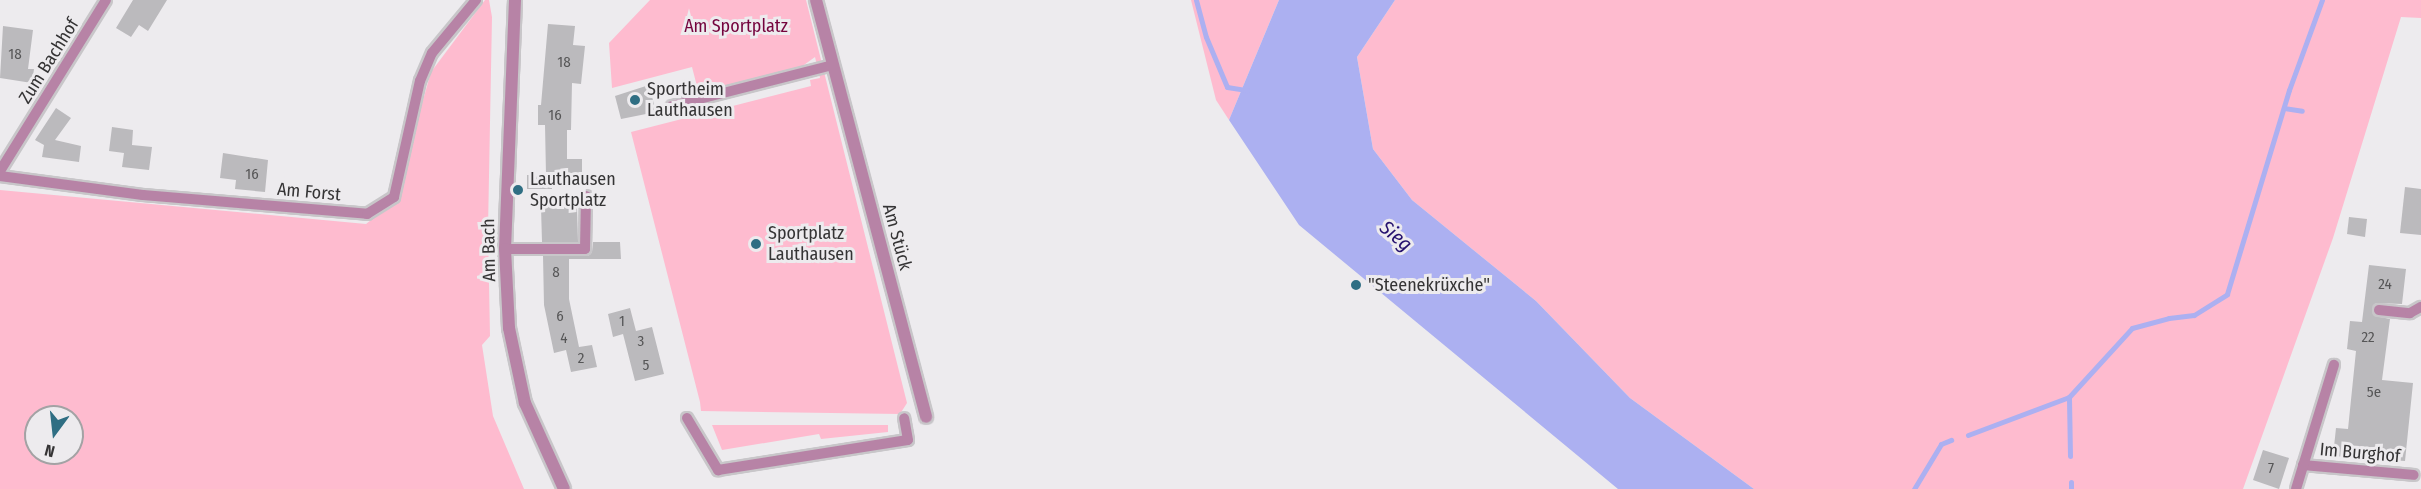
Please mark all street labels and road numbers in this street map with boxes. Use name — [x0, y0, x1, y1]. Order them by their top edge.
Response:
street label: Zum Bachhof — [14, 15, 84, 107]
street label: Am Forst — [276, 178, 342, 206]
street label: Am Stück — [878, 201, 916, 273]
street label: Am Bach — [478, 218, 500, 282]
street label: Im Burghof — [2319, 439, 2401, 467]

